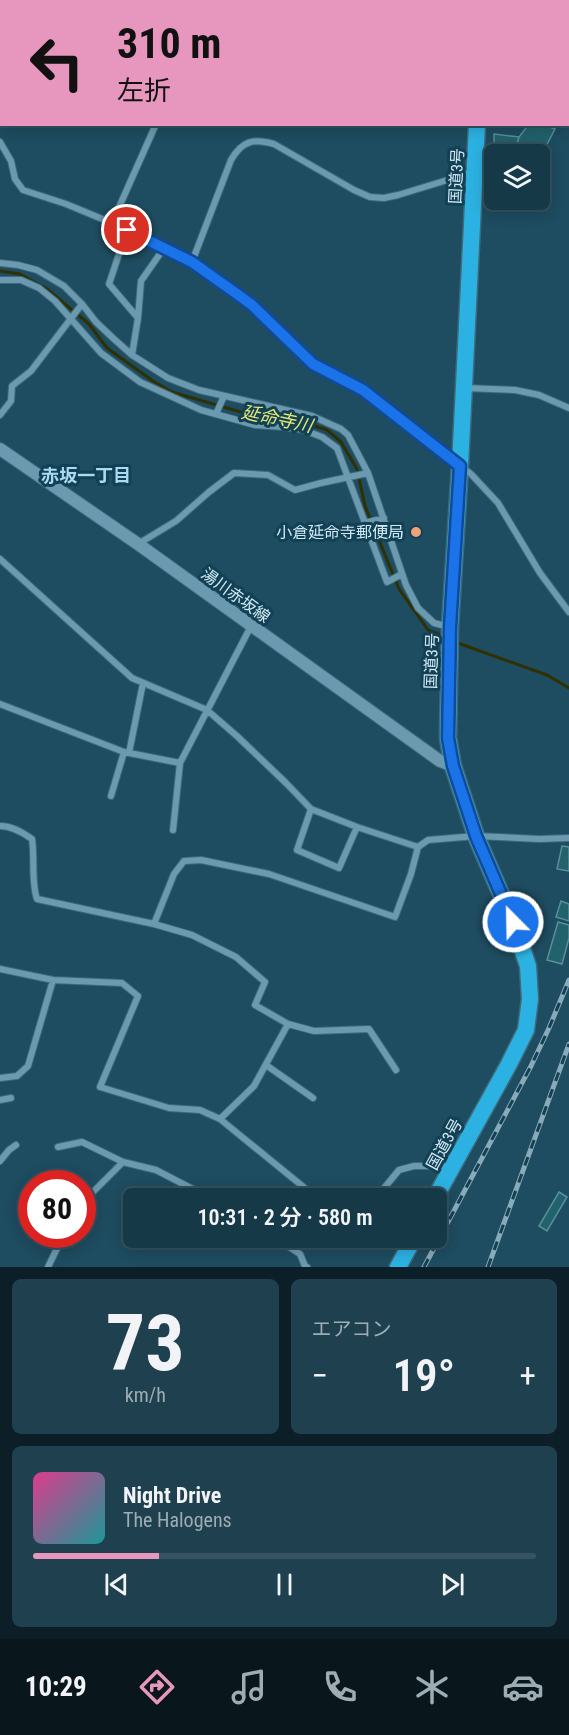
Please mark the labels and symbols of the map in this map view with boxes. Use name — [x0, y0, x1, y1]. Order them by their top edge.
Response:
street label: 国道3号 — [446, 148, 467, 204]
pin — [101, 204, 152, 255]
water label: 延命寺川 — [240, 401, 316, 437]
district label: 赤坂一丁目 — [41, 465, 131, 486]
place label: 小倉延命寺郵便局 — [276, 523, 404, 542]
marker: 小倉延命寺郵便局 — [409, 525, 423, 539]
street label: 湯川赤坂線 — [198, 564, 274, 627]
street label: 国道3号 — [421, 633, 442, 689]
position arrow — [481, 890, 545, 954]
street label: 国道3号 — [423, 1115, 466, 1173]
speed limit sign: 80 — [18, 1170, 96, 1248]

